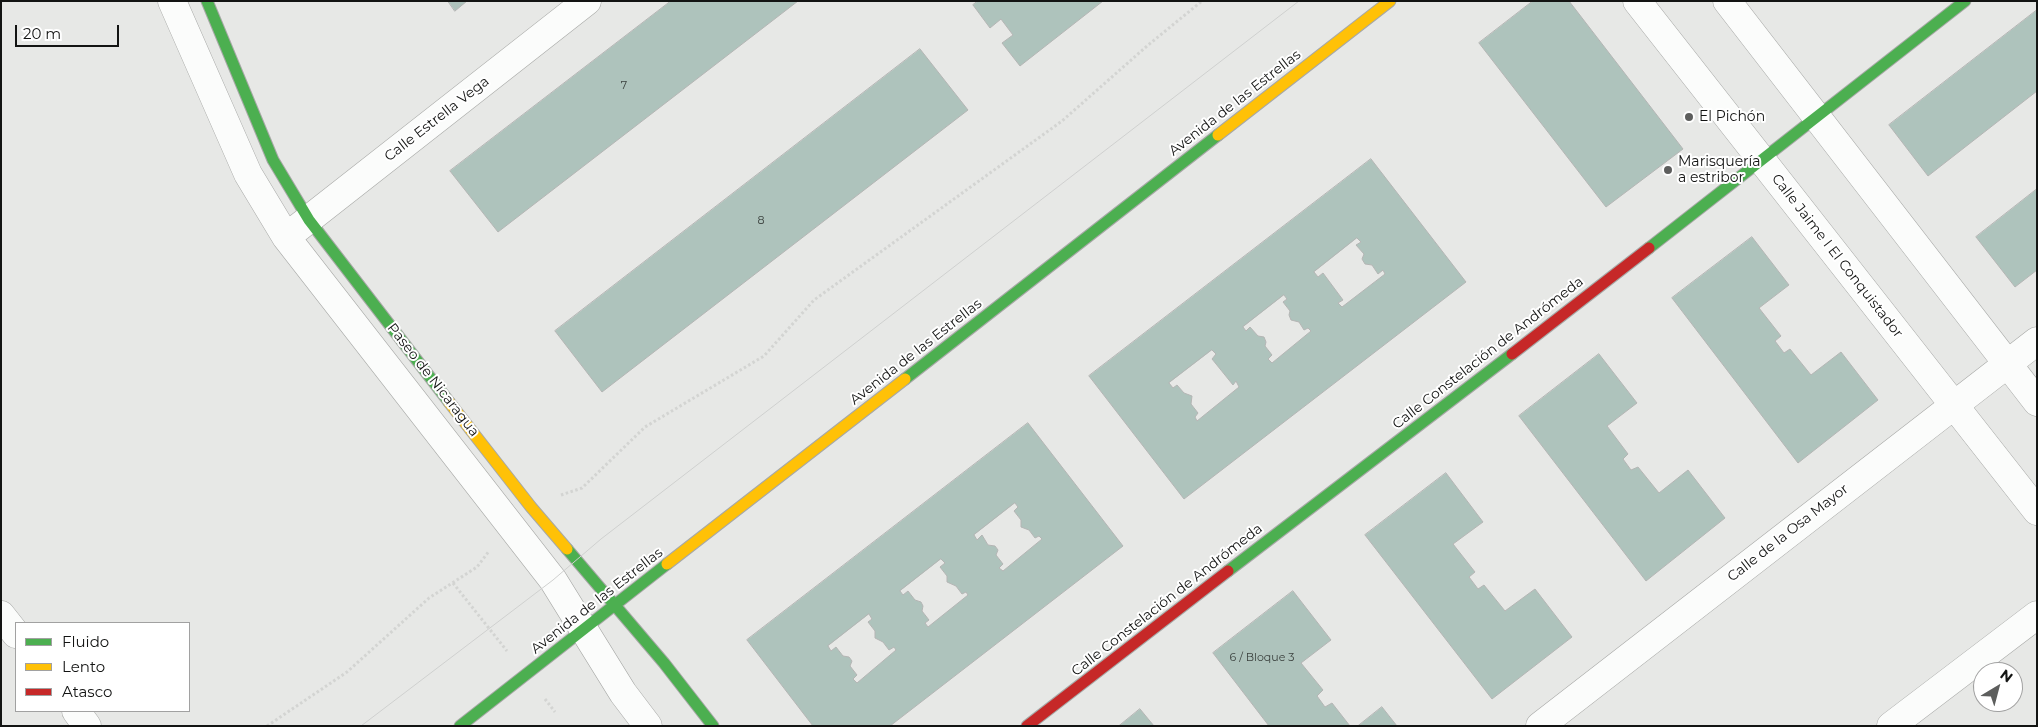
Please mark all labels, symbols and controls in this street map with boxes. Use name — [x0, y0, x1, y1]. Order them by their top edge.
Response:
scale bar — [18, 15, 121, 47]
text: 20 m — [23, 24, 61, 43]
street label: Avenida de las Estrellas — [1166, 46, 1304, 160]
street label: Calle Estrella Vega — [381, 73, 493, 165]
house number: 7 — [621, 79, 627, 93]
place label: El Pichón — [1699, 109, 1765, 125]
marker: El Pichón — [1683, 111, 1695, 123]
place label: Marisquería a estribor — [1678, 154, 1761, 186]
marker: Marisquería a estribor — [1662, 164, 1674, 176]
street label: Calle Jaime I El Conquistador — [1768, 171, 1906, 341]
house number: 8 — [757, 214, 765, 228]
street label: Calle Constelación de Andrómeda — [1389, 273, 1587, 433]
street label: Avenida de las Estrellas — [847, 295, 985, 409]
street label: Paseo de Nicaragua — [383, 320, 483, 440]
street label: Calle de la Osa Mayor — [1724, 481, 1852, 585]
street label: Calle Constelación de Andrómeda — [1068, 520, 1266, 680]
street label: Avenida de las Estrellas — [528, 544, 666, 658]
legend — [15, 622, 190, 712]
text: Fluido — [62, 632, 109, 651]
house number: 6 / Bloque 3 — [1230, 651, 1294, 665]
text: Lento — [62, 657, 105, 676]
north arrow — [1973, 662, 2023, 712]
text: N — [1996, 665, 2016, 686]
text: Atasco — [62, 682, 112, 701]

